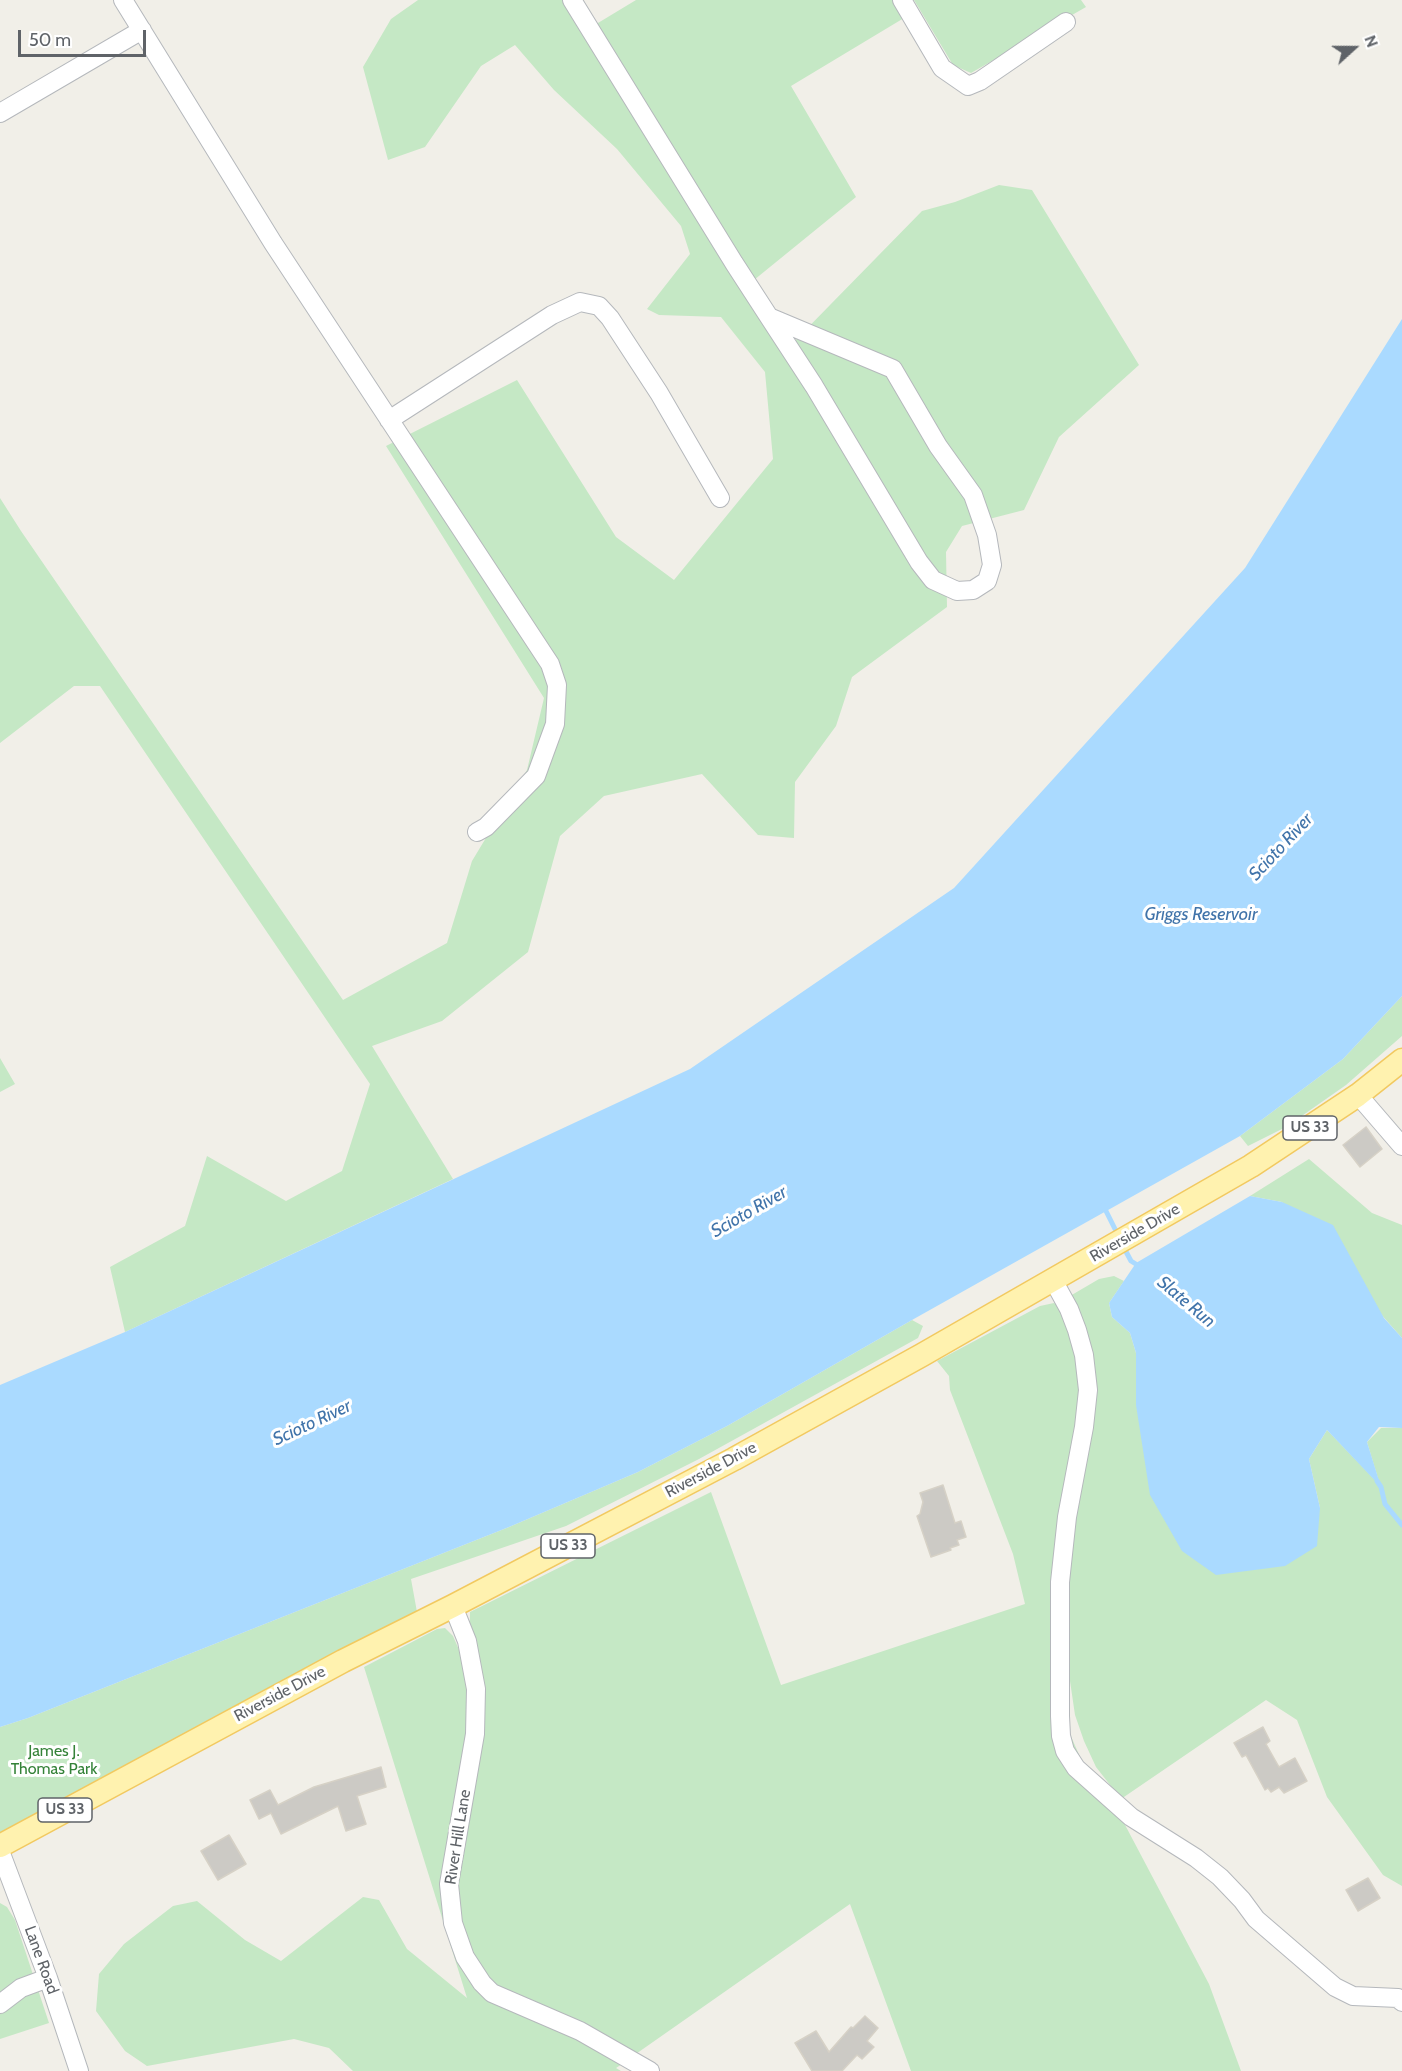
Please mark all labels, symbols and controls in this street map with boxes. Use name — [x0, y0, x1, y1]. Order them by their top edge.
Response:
scale bar — [21, 18, 148, 56]
north arrow — [1324, 18, 1384, 78]
text: 50 m — [29, 29, 71, 51]
text: N — [1360, 33, 1382, 50]
water label: Scioto River — [1244, 809, 1318, 885]
water label: Griggs Reservoir — [1144, 904, 1258, 926]
road number: US 33 — [1283, 1116, 1337, 1140]
water label: Scioto River — [707, 1182, 791, 1242]
street label: Riverside Drive — [1087, 1200, 1183, 1266]
water label: Slate Run — [1153, 1272, 1219, 1332]
water label: Scioto River — [269, 1395, 355, 1451]
street label: Riverside Drive — [662, 1438, 760, 1502]
road number: US 33 — [541, 1534, 595, 1558]
street label: Riverside Drive — [231, 1662, 329, 1726]
park label: James J. Thomas Park — [11, 1741, 97, 1779]
street label: River Hill Lane — [441, 1788, 475, 1886]
road number: US 33 — [38, 1798, 92, 1822]
street label: Lane Road — [20, 1923, 62, 1997]

